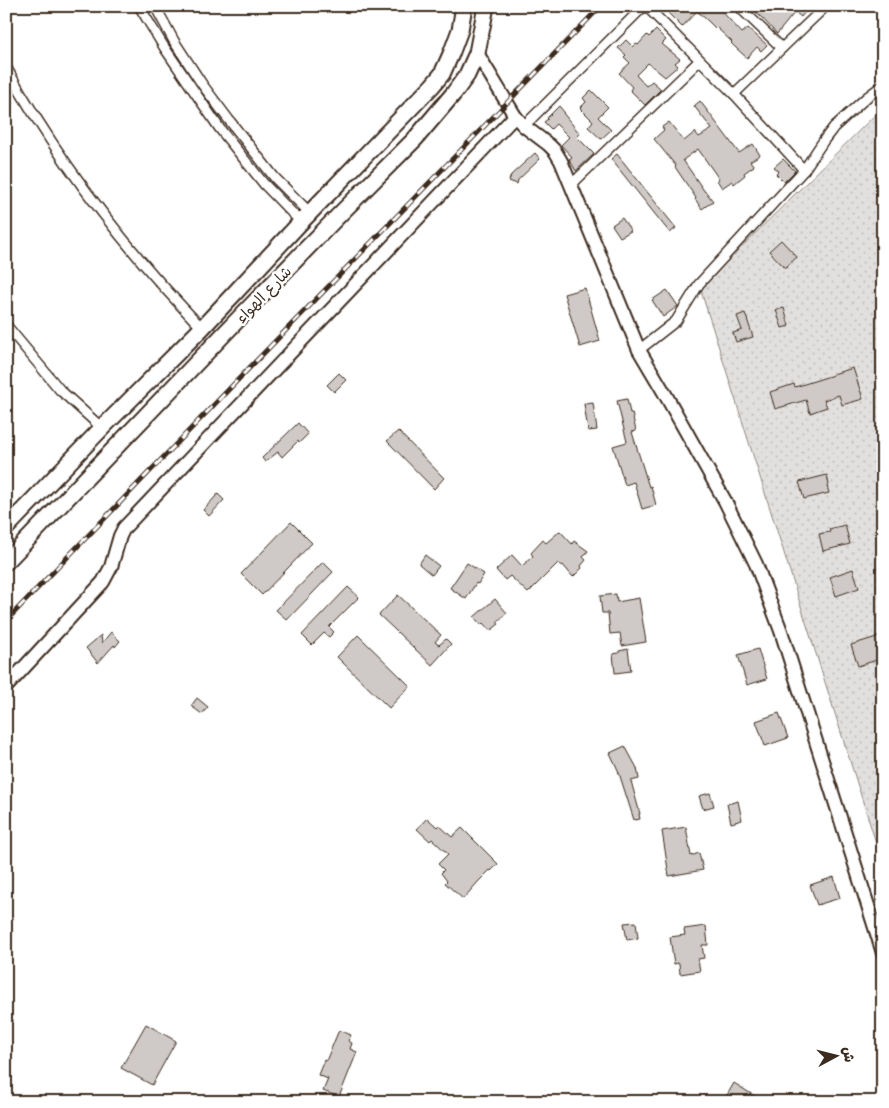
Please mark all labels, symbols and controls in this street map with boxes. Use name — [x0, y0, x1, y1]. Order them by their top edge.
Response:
street label: شارع الهواء — [231, 261, 296, 328]
north arrow — [812, 1030, 862, 1080]
text: ش — [839, 1046, 860, 1063]

